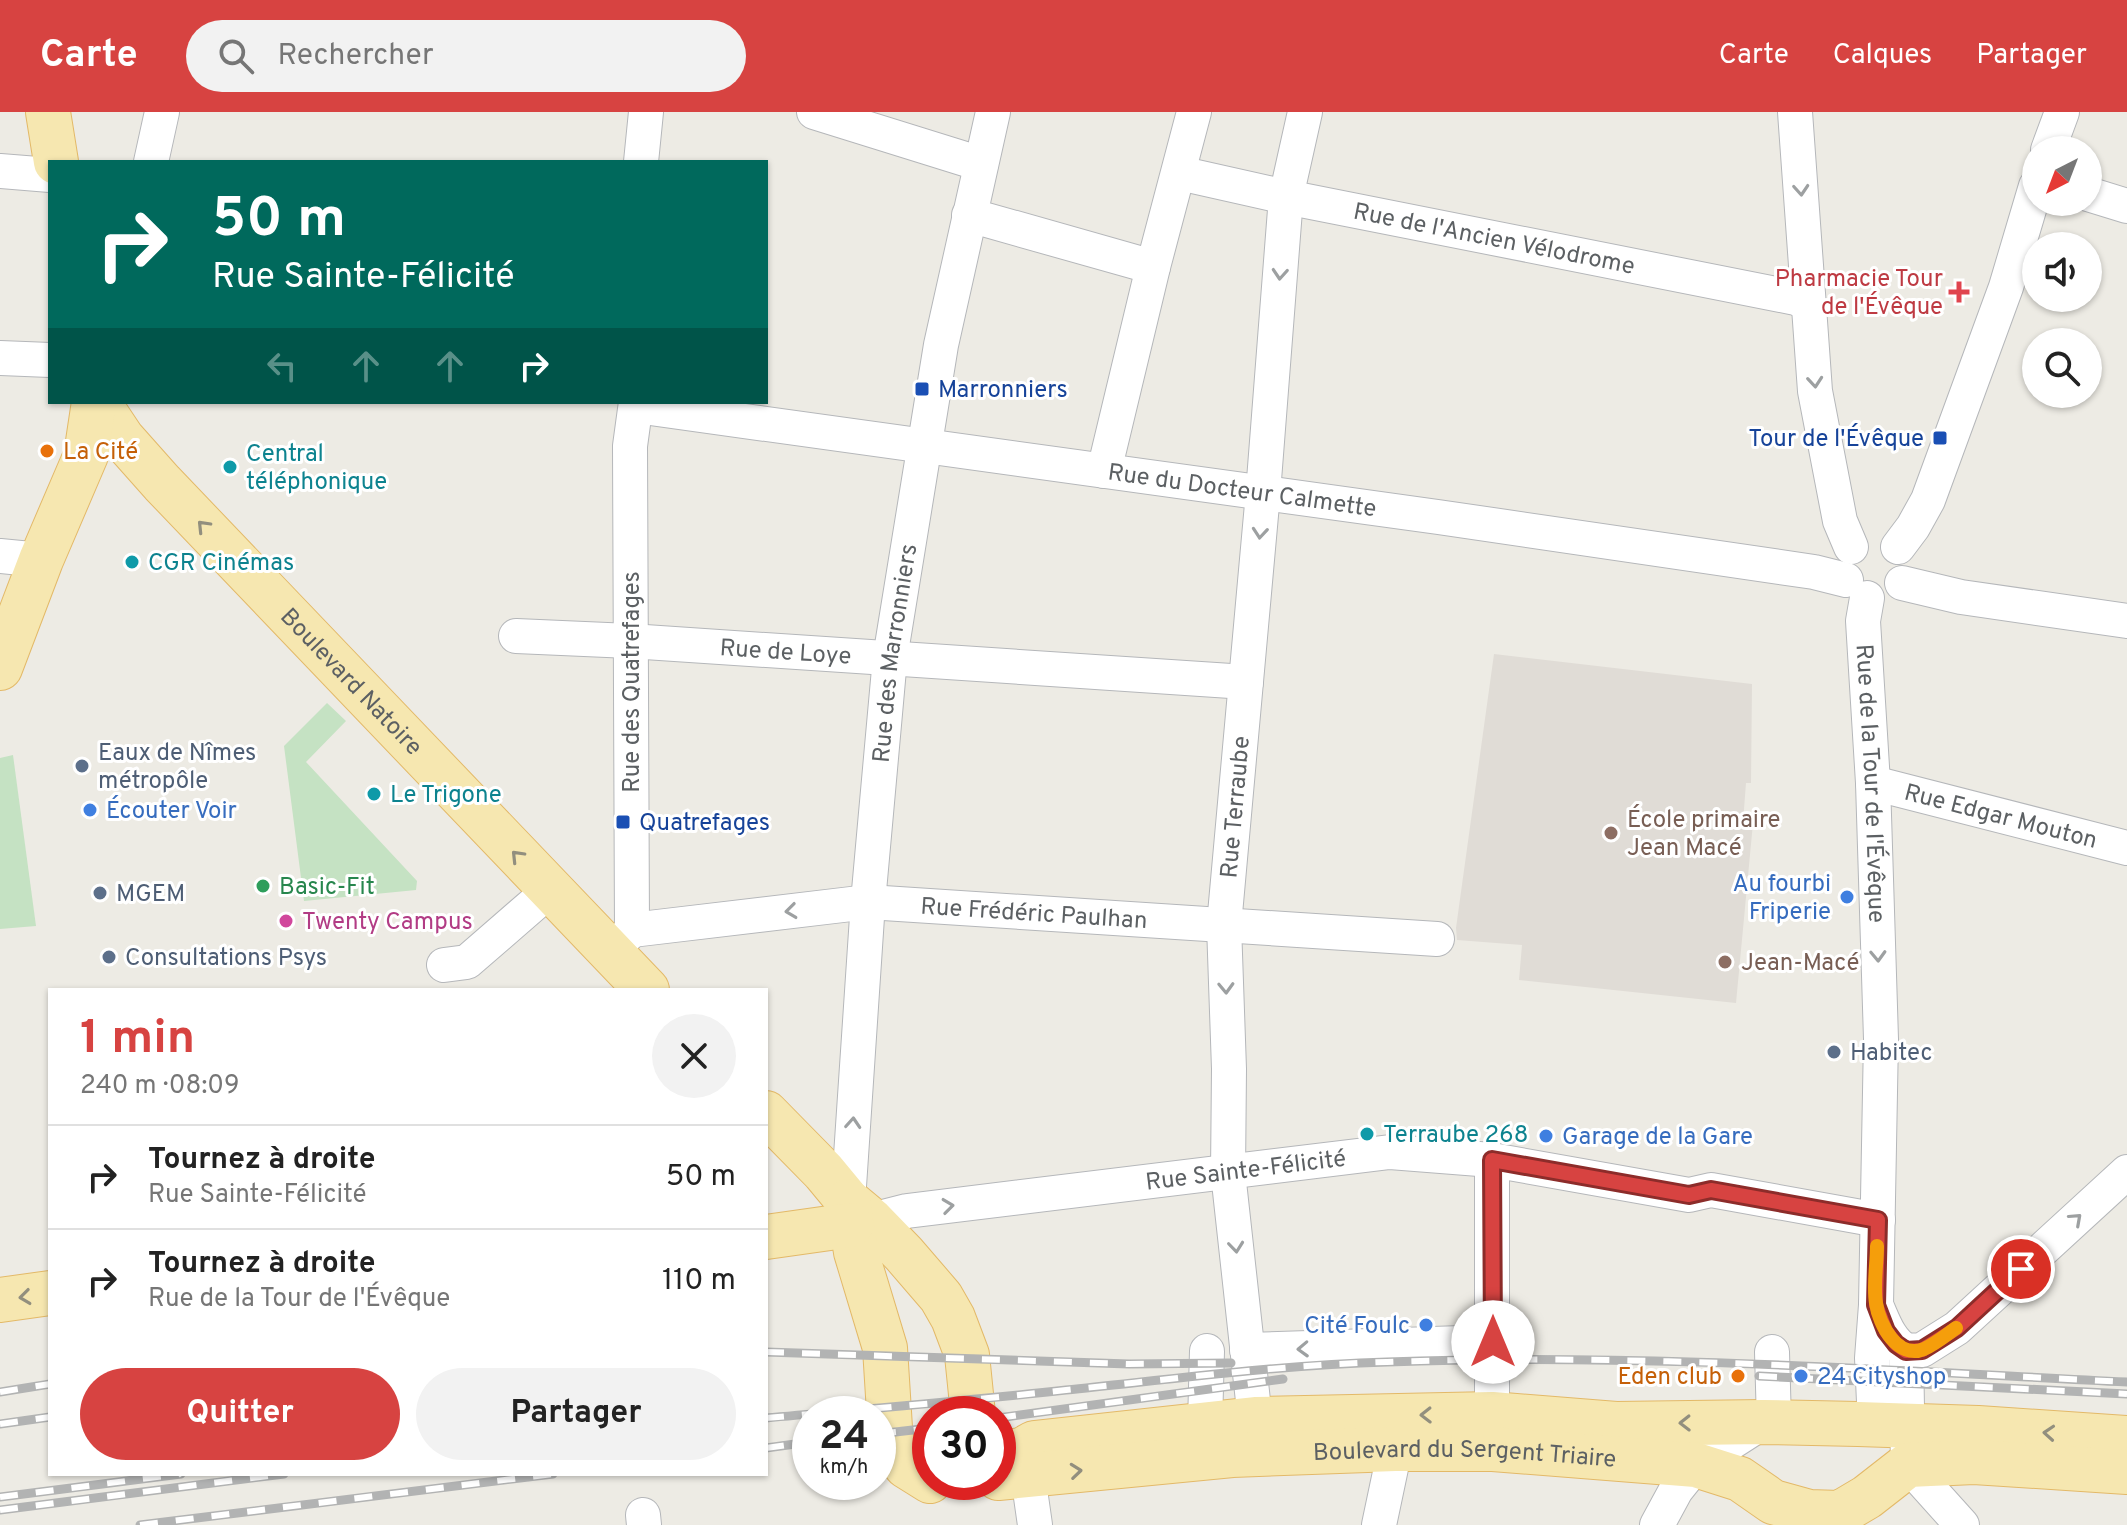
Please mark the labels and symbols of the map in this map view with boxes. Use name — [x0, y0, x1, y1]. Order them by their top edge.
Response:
north arrow — [2022, 136, 2102, 216]
one-way arrow — [1792, 184, 1809, 197]
street label: Rue de l'Ancien Vélodrome — [1351, 198, 1637, 283]
place label: Pharmacie Tour de l'Évêque — [1775, 265, 1943, 323]
one-way arrow — [1272, 268, 1289, 281]
marker: Pharmacie Tour de l'Évêque — [1950, 283, 1968, 301]
place label: Marronniers — [938, 376, 1068, 406]
one-way arrow — [1806, 376, 1823, 389]
marker: Marronniers — [913, 380, 931, 398]
place label: Tour de l'Évêque — [1748, 423, 1924, 455]
marker: Tour de l'Évêque — [1931, 429, 1949, 447]
place label: La Cité — [63, 438, 138, 468]
place label: Central téléphonique — [246, 440, 387, 498]
marker: La Cité — [38, 442, 56, 460]
marker: Central téléphonique — [221, 458, 239, 476]
street label: Rue du Docteur Calmette — [1106, 458, 1378, 525]
one-way arrow — [197, 521, 212, 535]
one-way arrow — [1251, 527, 1268, 540]
street label: Rue des Marronniers — [868, 542, 925, 764]
place label: CGR Cinémas — [148, 549, 294, 579]
marker: CGR Cinémas — [123, 553, 141, 571]
street label: Rue des Quatrefages — [618, 571, 648, 793]
street label: Boulevard Natoire — [273, 603, 428, 763]
street label: Rue de Loye — [719, 634, 852, 673]
street label: Rue de la Tour de l'Évêque — [1847, 643, 1890, 923]
street label: Rue Terraube — [1215, 735, 1258, 880]
place label: Eaux de Nîmes métropôle — [98, 739, 256, 797]
marker: Eaux de Nîmes métropôle — [73, 757, 91, 775]
street label: Rue Edgar Mouton — [1901, 779, 2100, 857]
place label: Le Trigone — [390, 781, 502, 811]
marker: Le Trigone — [365, 785, 383, 803]
place label: Écouter Voir — [106, 795, 237, 827]
marker: Écouter Voir — [81, 801, 99, 819]
place label: École primaire Jean Macé — [1627, 804, 1781, 864]
place label: Quatrefages — [639, 809, 770, 839]
marker: Quatrefages — [614, 813, 632, 831]
marker: École primaire Jean Macé — [1602, 824, 1620, 842]
one-way arrow — [512, 851, 527, 865]
place label: Au fourbi Friperie — [1732, 870, 1831, 928]
place label: Basic-Fit — [279, 873, 375, 903]
marker: Basic-Fit — [254, 877, 272, 895]
place label: MGEM — [116, 880, 185, 910]
marker: MGEM — [91, 884, 109, 902]
marker: Au fourbi Friperie — [1838, 888, 1856, 906]
street label: Rue Frédéric Paulhan — [919, 892, 1148, 937]
one-way arrow — [784, 903, 797, 920]
place label: Twenty Campus — [302, 908, 473, 938]
marker: Twenty Campus — [277, 912, 295, 930]
place label: Consultations Psys — [125, 944, 327, 974]
marker: Consultations Psys — [100, 948, 118, 966]
place label: Jean-Macé — [1741, 949, 1859, 979]
one-way arrow — [1869, 950, 1887, 963]
marker: Jean-Macé — [1716, 953, 1734, 971]
one-way arrow — [1218, 982, 1235, 995]
place label: Habitec — [1850, 1039, 1932, 1069]
marker: Habitec — [1825, 1043, 1843, 1061]
one-way arrow — [844, 1116, 861, 1129]
place label: Terraube 268 — [1383, 1121, 1528, 1151]
place label: Garage de la Gare — [1562, 1123, 1753, 1153]
marker: Terraube 268 — [1358, 1125, 1376, 1143]
marker: Garage de la Gare — [1537, 1127, 1555, 1145]
street label: Rue Sainte-Félicité — [1144, 1144, 1348, 1199]
one-way arrow — [942, 1198, 955, 1215]
one-way arrow — [2066, 1215, 2081, 1229]
pin — [1987, 1235, 2055, 1303]
one-way arrow — [1227, 1241, 1244, 1254]
one-way arrow — [18, 1288, 32, 1305]
position arrow — [1451, 1300, 1535, 1384]
place label: Cité Foulc — [1304, 1312, 1410, 1342]
marker: Cité Foulc — [1417, 1316, 1435, 1334]
one-way arrow — [1296, 1340, 1309, 1357]
place label: Eden club — [1617, 1363, 1722, 1393]
place label: 24 Cityshop — [1817, 1363, 1946, 1393]
marker: Eden club — [1729, 1367, 1747, 1385]
marker: 24 Cityshop — [1792, 1367, 1810, 1385]
speed limit sign: 30 — [912, 1396, 1016, 1500]
one-way arrow — [1419, 1407, 1432, 1424]
one-way arrow — [1678, 1414, 1691, 1431]
one-way arrow — [2042, 1425, 2055, 1442]
street label: Boulevard du Sergent Triaire — [1312, 1436, 1617, 1476]
one-way arrow — [1070, 1462, 1083, 1479]

